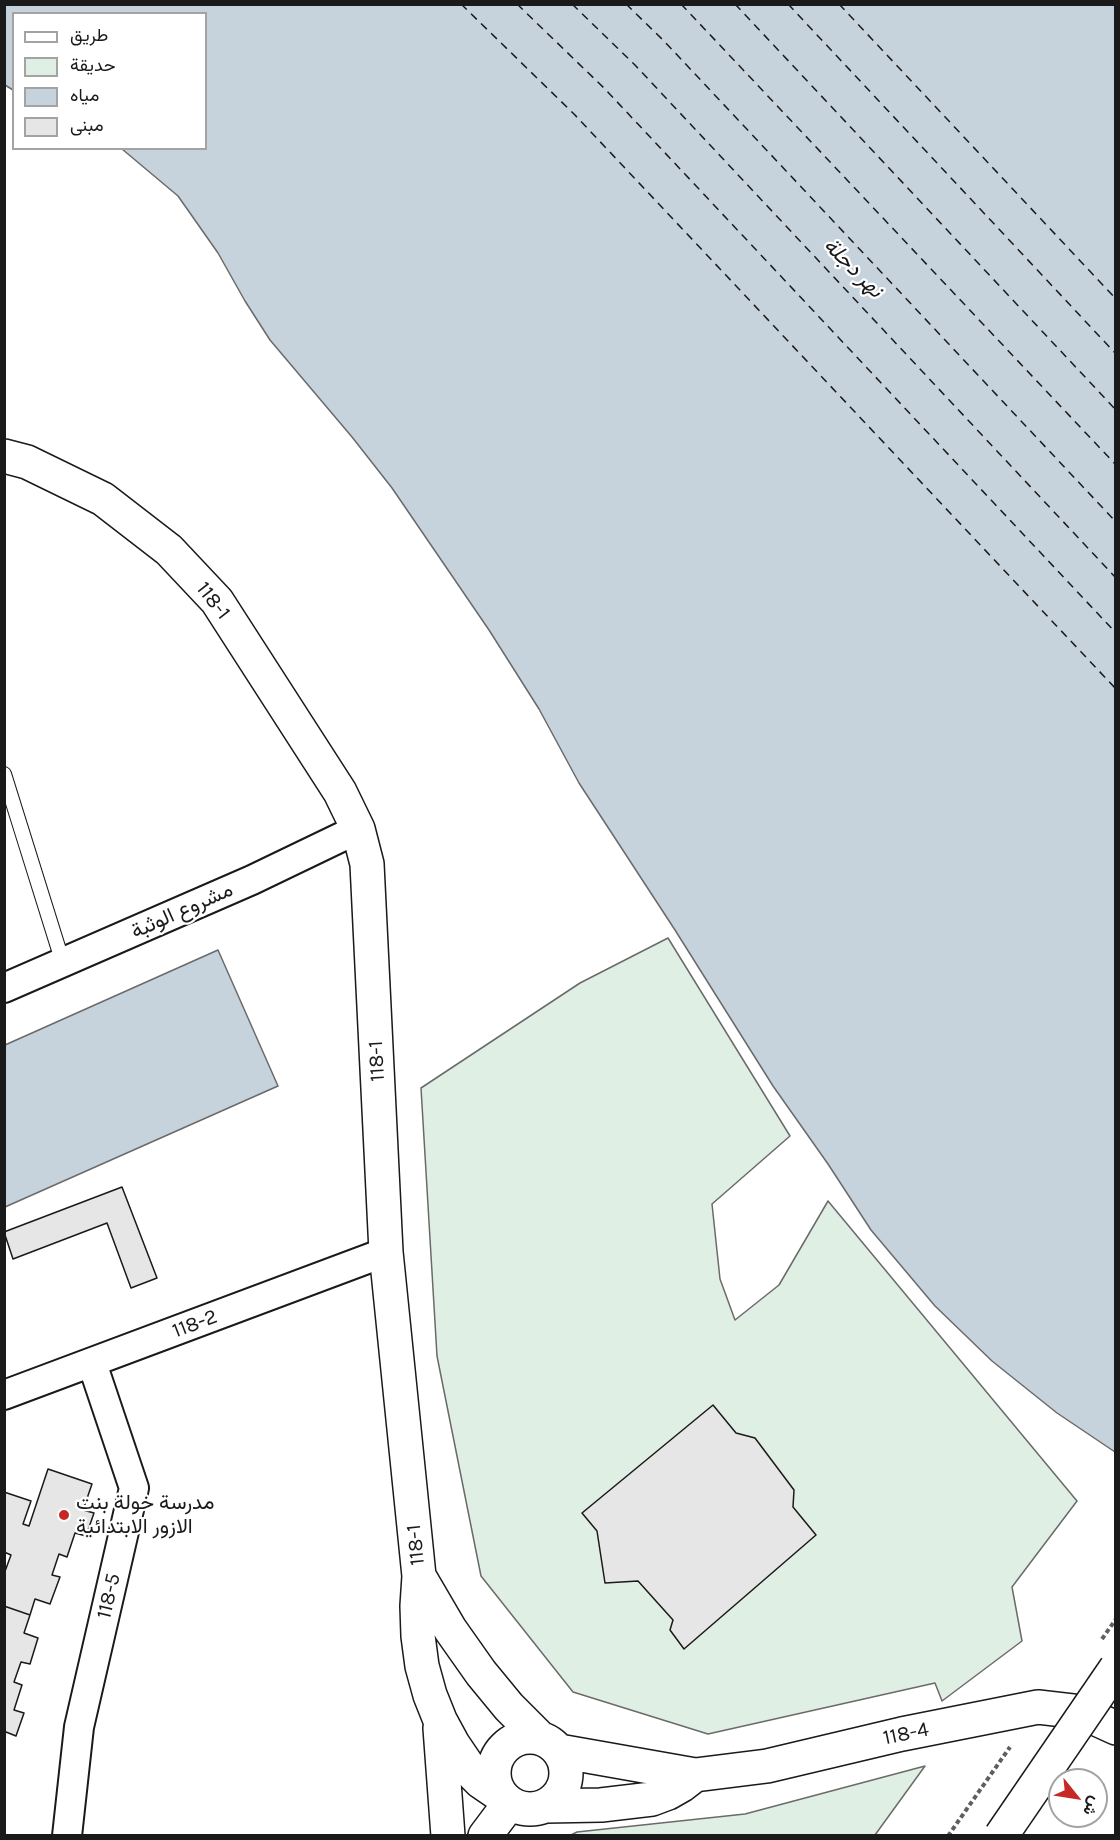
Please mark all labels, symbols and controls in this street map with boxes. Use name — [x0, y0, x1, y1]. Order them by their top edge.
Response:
legend — [12, 12, 207, 150]
text: طريق — [70, 24, 108, 46]
text: حديقة — [70, 54, 116, 76]
text: مياه — [70, 84, 99, 106]
text: مبنى — [70, 114, 104, 136]
water label: نهر دجلة — [817, 232, 889, 304]
street label: 118-1 — [190, 577, 236, 625]
street label: مشروع الوثبة — [127, 877, 237, 945]
street label: 118-1 — [363, 1040, 391, 1082]
street label: 118-2 — [169, 1304, 221, 1344]
place label: مدرسة خولة بنت الازور الابتدائية — [76, 1490, 214, 1540]
marker: مدرسة خولة بنت الازور الابتدائية — [57, 1508, 71, 1522]
street label: 118-1 — [401, 1523, 431, 1567]
street label: 118-5 — [92, 1571, 126, 1621]
street label: 118-4 — [881, 1717, 931, 1751]
north arrow — [1048, 1768, 1108, 1828]
text: ش — [1079, 1793, 1105, 1819]

